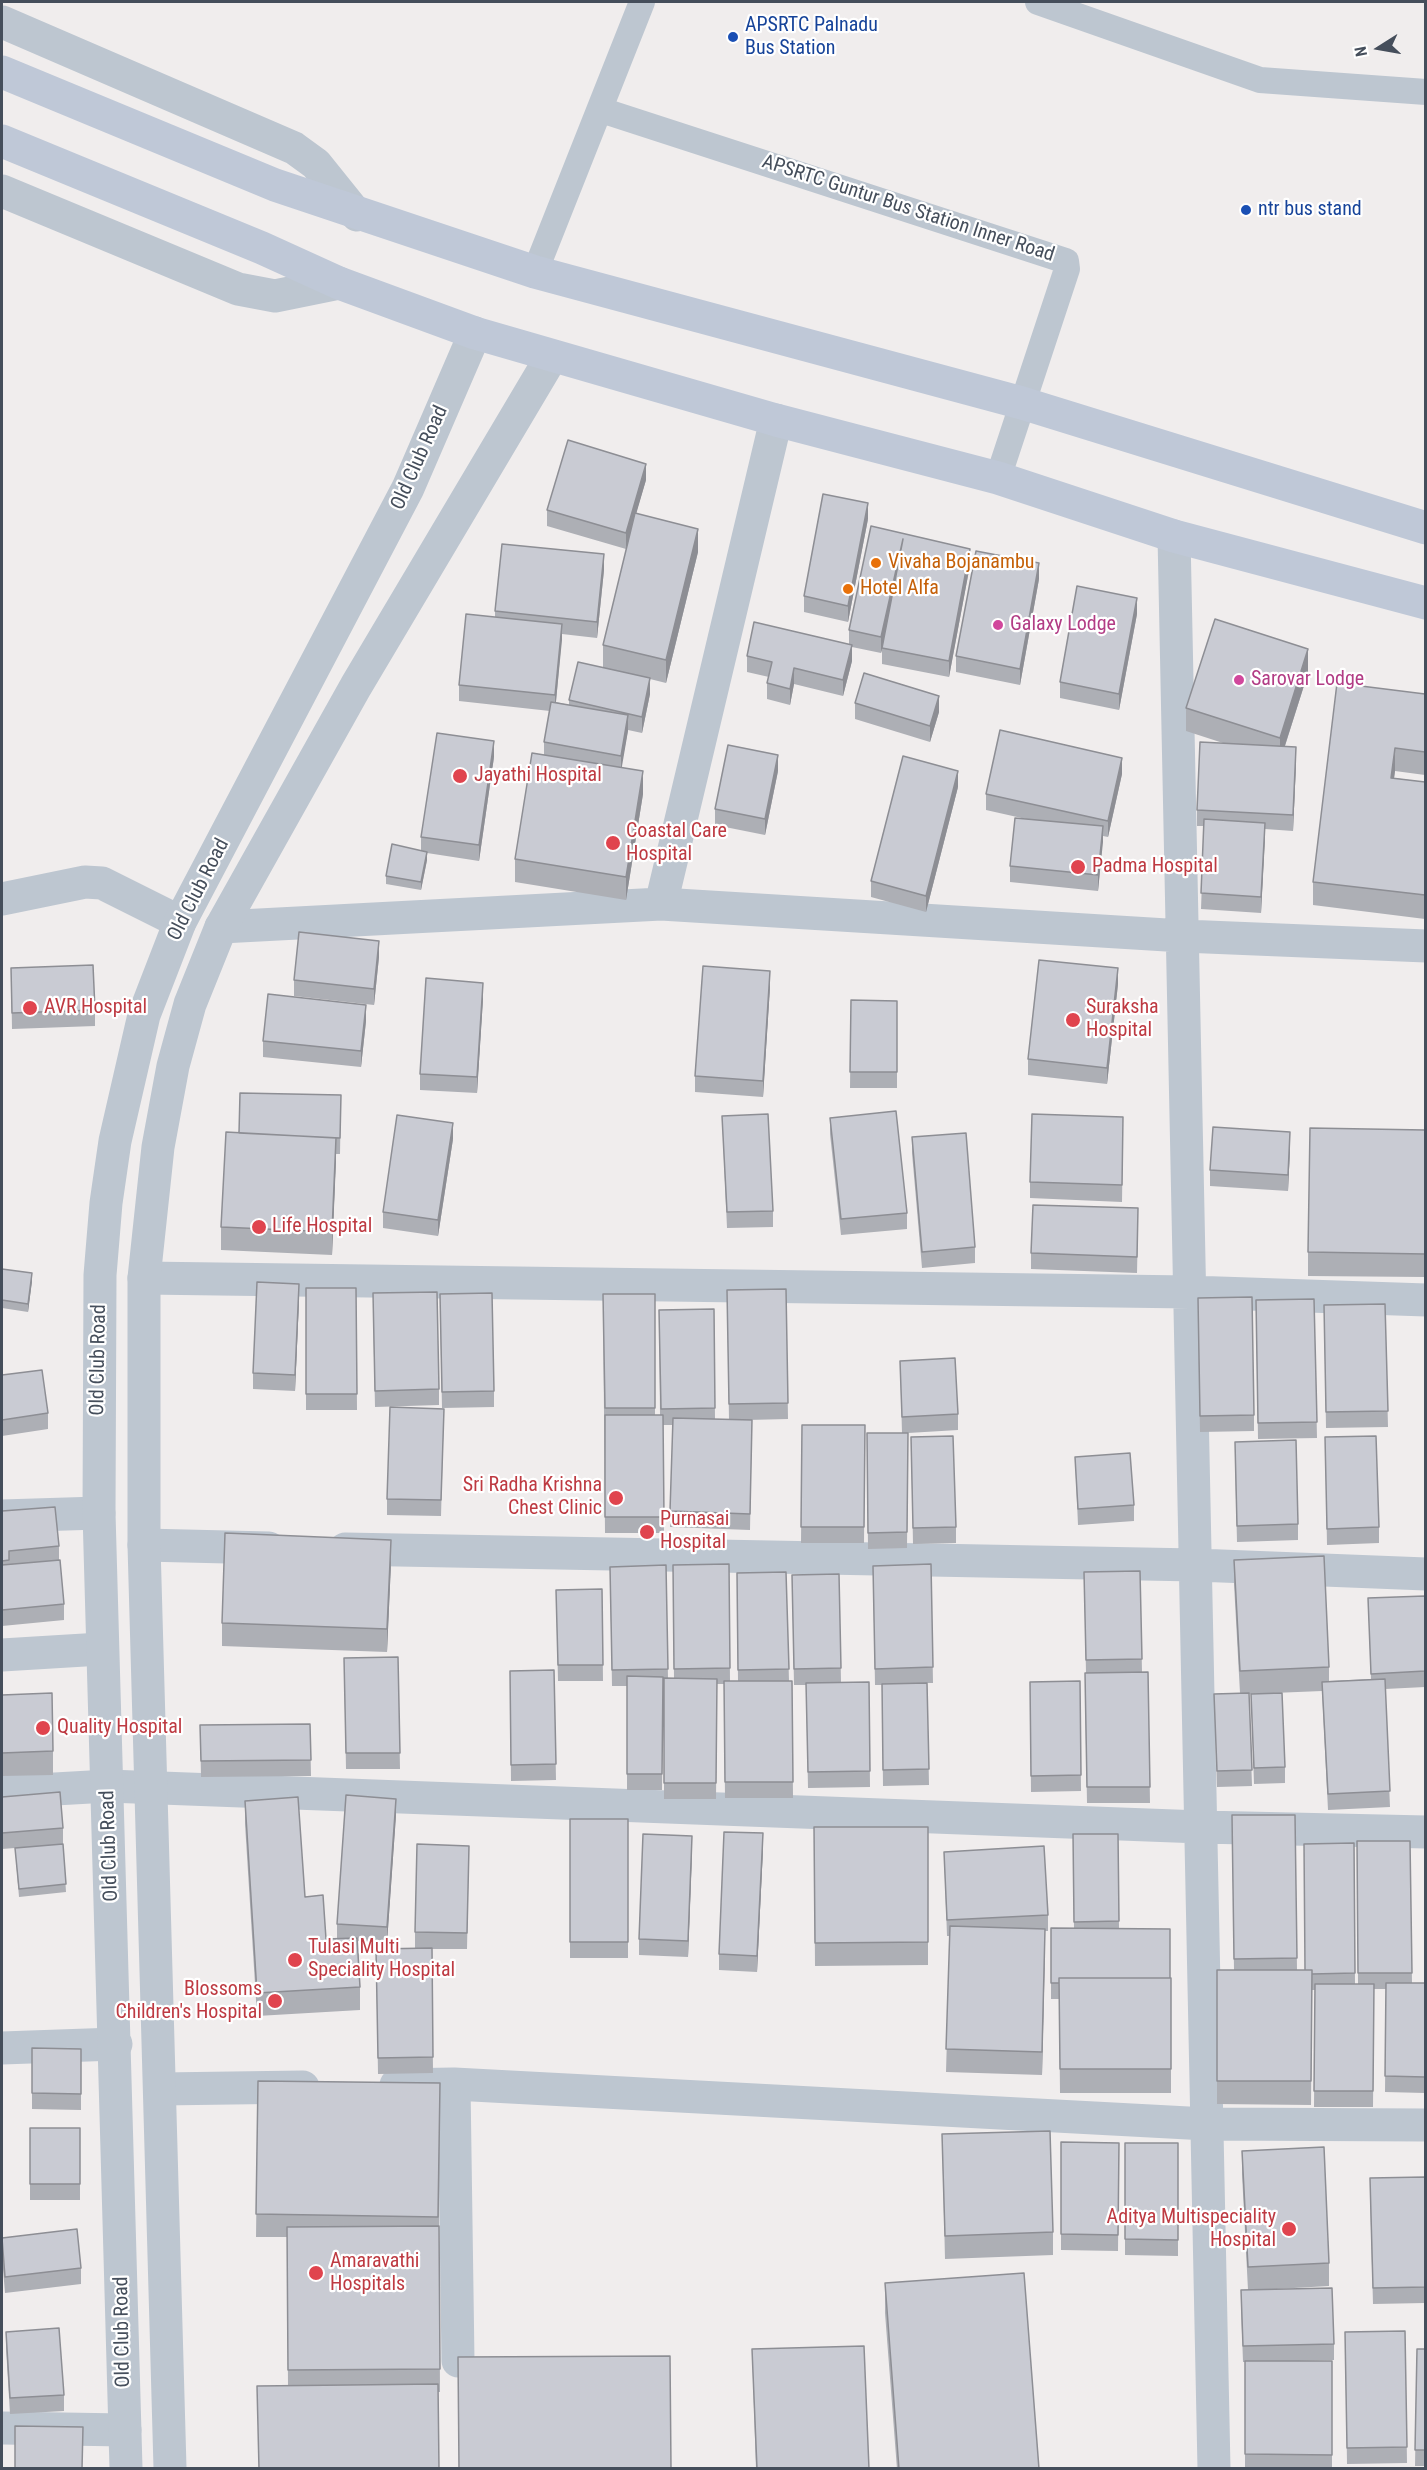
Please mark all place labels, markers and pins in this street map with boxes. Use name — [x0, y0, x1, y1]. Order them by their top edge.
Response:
place label: APSRTC Palnadu Bus Station — [745, 14, 878, 61]
marker: APSRTC Palnadu Bus Station — [726, 30, 740, 44]
place label: ntr bus stand — [1258, 198, 1362, 222]
marker: ntr bus stand — [1239, 203, 1253, 217]
place label: Vivaha Bojanambu — [888, 551, 1034, 575]
marker: Vivaha Bojanambu — [869, 556, 883, 570]
place label: Hotel Alfa — [860, 577, 939, 601]
marker: Hotel Alfa — [841, 582, 855, 596]
place label: Galaxy Lodge — [1010, 613, 1116, 637]
marker: Galaxy Lodge — [991, 618, 1005, 632]
place label: Sarovar Lodge — [1251, 668, 1364, 692]
marker: Sarovar Lodge — [1232, 673, 1246, 687]
place label: Jayathi Hospital — [474, 764, 602, 788]
marker: Jayathi Hospital — [451, 767, 469, 785]
place label: Coastal Care Hospital — [626, 820, 727, 867]
marker: Coastal Care Hospital — [604, 834, 622, 852]
place label: Padma Hospital — [1092, 855, 1218, 879]
marker: Padma Hospital — [1069, 858, 1087, 876]
place label: AVR Hospital — [44, 996, 147, 1020]
place label: Suraksha Hospital — [1086, 996, 1159, 1043]
marker: AVR Hospital — [21, 999, 39, 1017]
marker: Suraksha Hospital — [1064, 1011, 1082, 1029]
place label: Life Hospital — [272, 1215, 372, 1239]
marker: Life Hospital — [250, 1218, 268, 1236]
place label: Sri Radha Krishna Chest Clinic — [463, 1474, 602, 1521]
marker: Sri Radha Krishna Chest Clinic — [607, 1489, 625, 1507]
place label: Purnasai Hospital — [660, 1508, 729, 1555]
marker: Purnasai Hospital — [638, 1523, 656, 1541]
place label: Quality Hospital — [57, 1716, 182, 1740]
marker: Quality Hospital — [34, 1719, 52, 1737]
place label: Tulasi Multi Speciality Hospital — [308, 1936, 455, 1983]
marker: Tulasi Multi Speciality Hospital — [286, 1951, 304, 1969]
place label: Blossoms Children's Hospital — [115, 1978, 262, 2025]
marker: Blossoms Children's Hospital — [266, 1992, 284, 2010]
place label: Aditya Multispeciality Hospital — [1107, 2206, 1276, 2253]
marker: Aditya Multispeciality Hospital — [1280, 2220, 1298, 2238]
place label: Amaravathi Hospitals — [330, 2250, 419, 2297]
marker: Amaravathi Hospitals — [307, 2264, 325, 2282]

